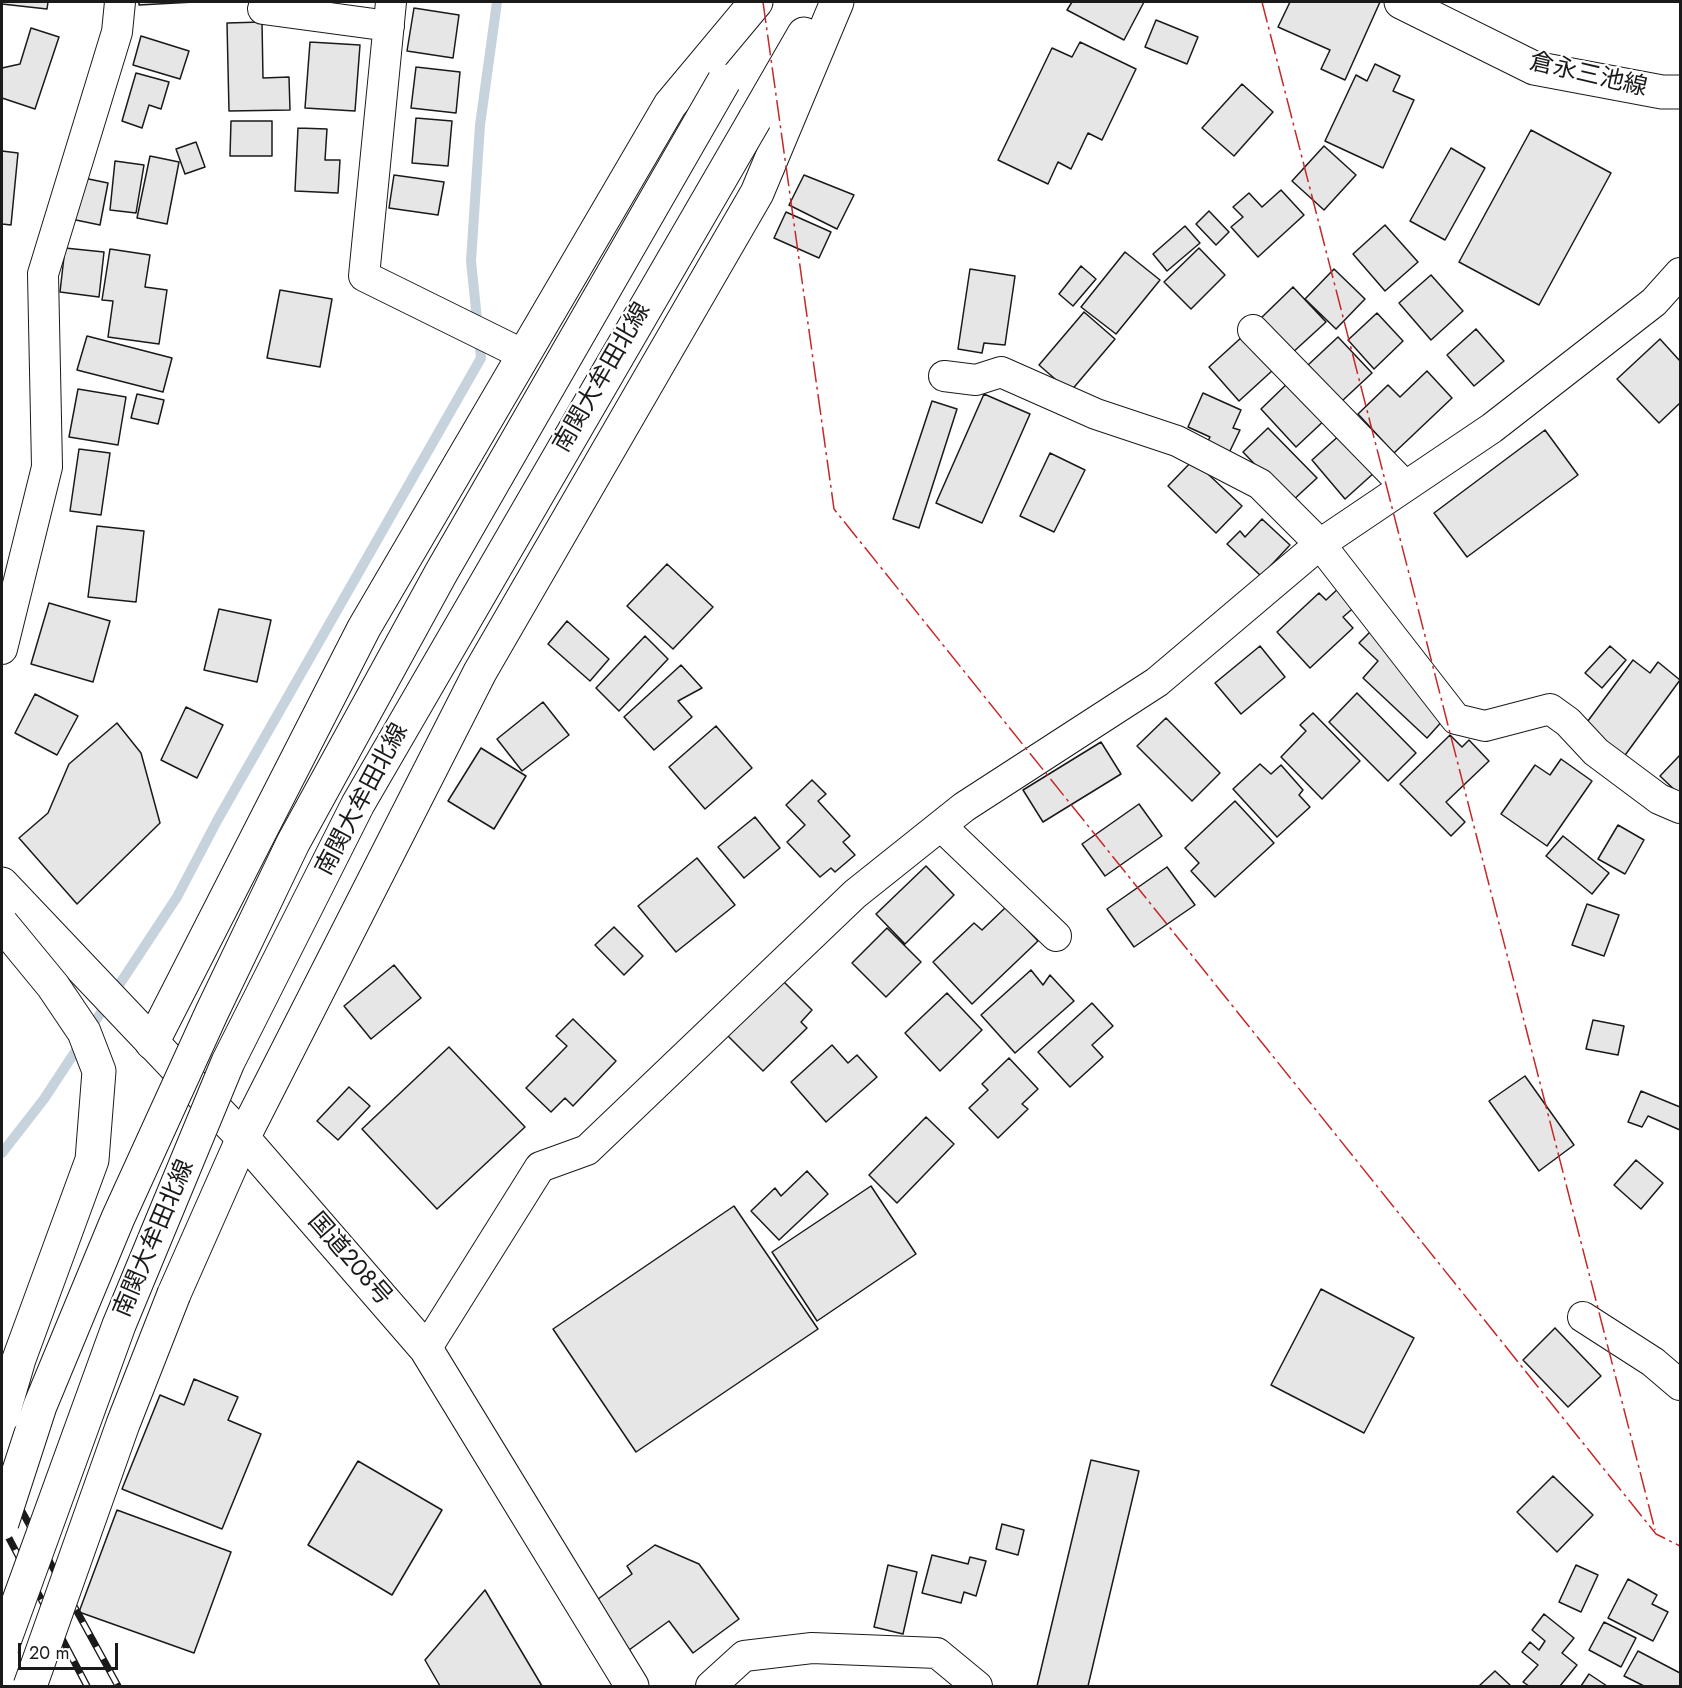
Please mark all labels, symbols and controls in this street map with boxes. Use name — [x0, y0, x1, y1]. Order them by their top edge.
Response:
street label: 倉永三池線 — [1526, 48, 1650, 104]
street label: 南関大牟田北線 — [549, 298, 657, 458]
street label: 南関大牟田北線 — [311, 719, 415, 881]
street label: 南関大牟田北線 — [109, 1156, 201, 1322]
street label: 国道208号 — [301, 1208, 397, 1312]
scale bar — [21, 1631, 122, 1669]
text: 20 m — [29, 1640, 69, 1666]

